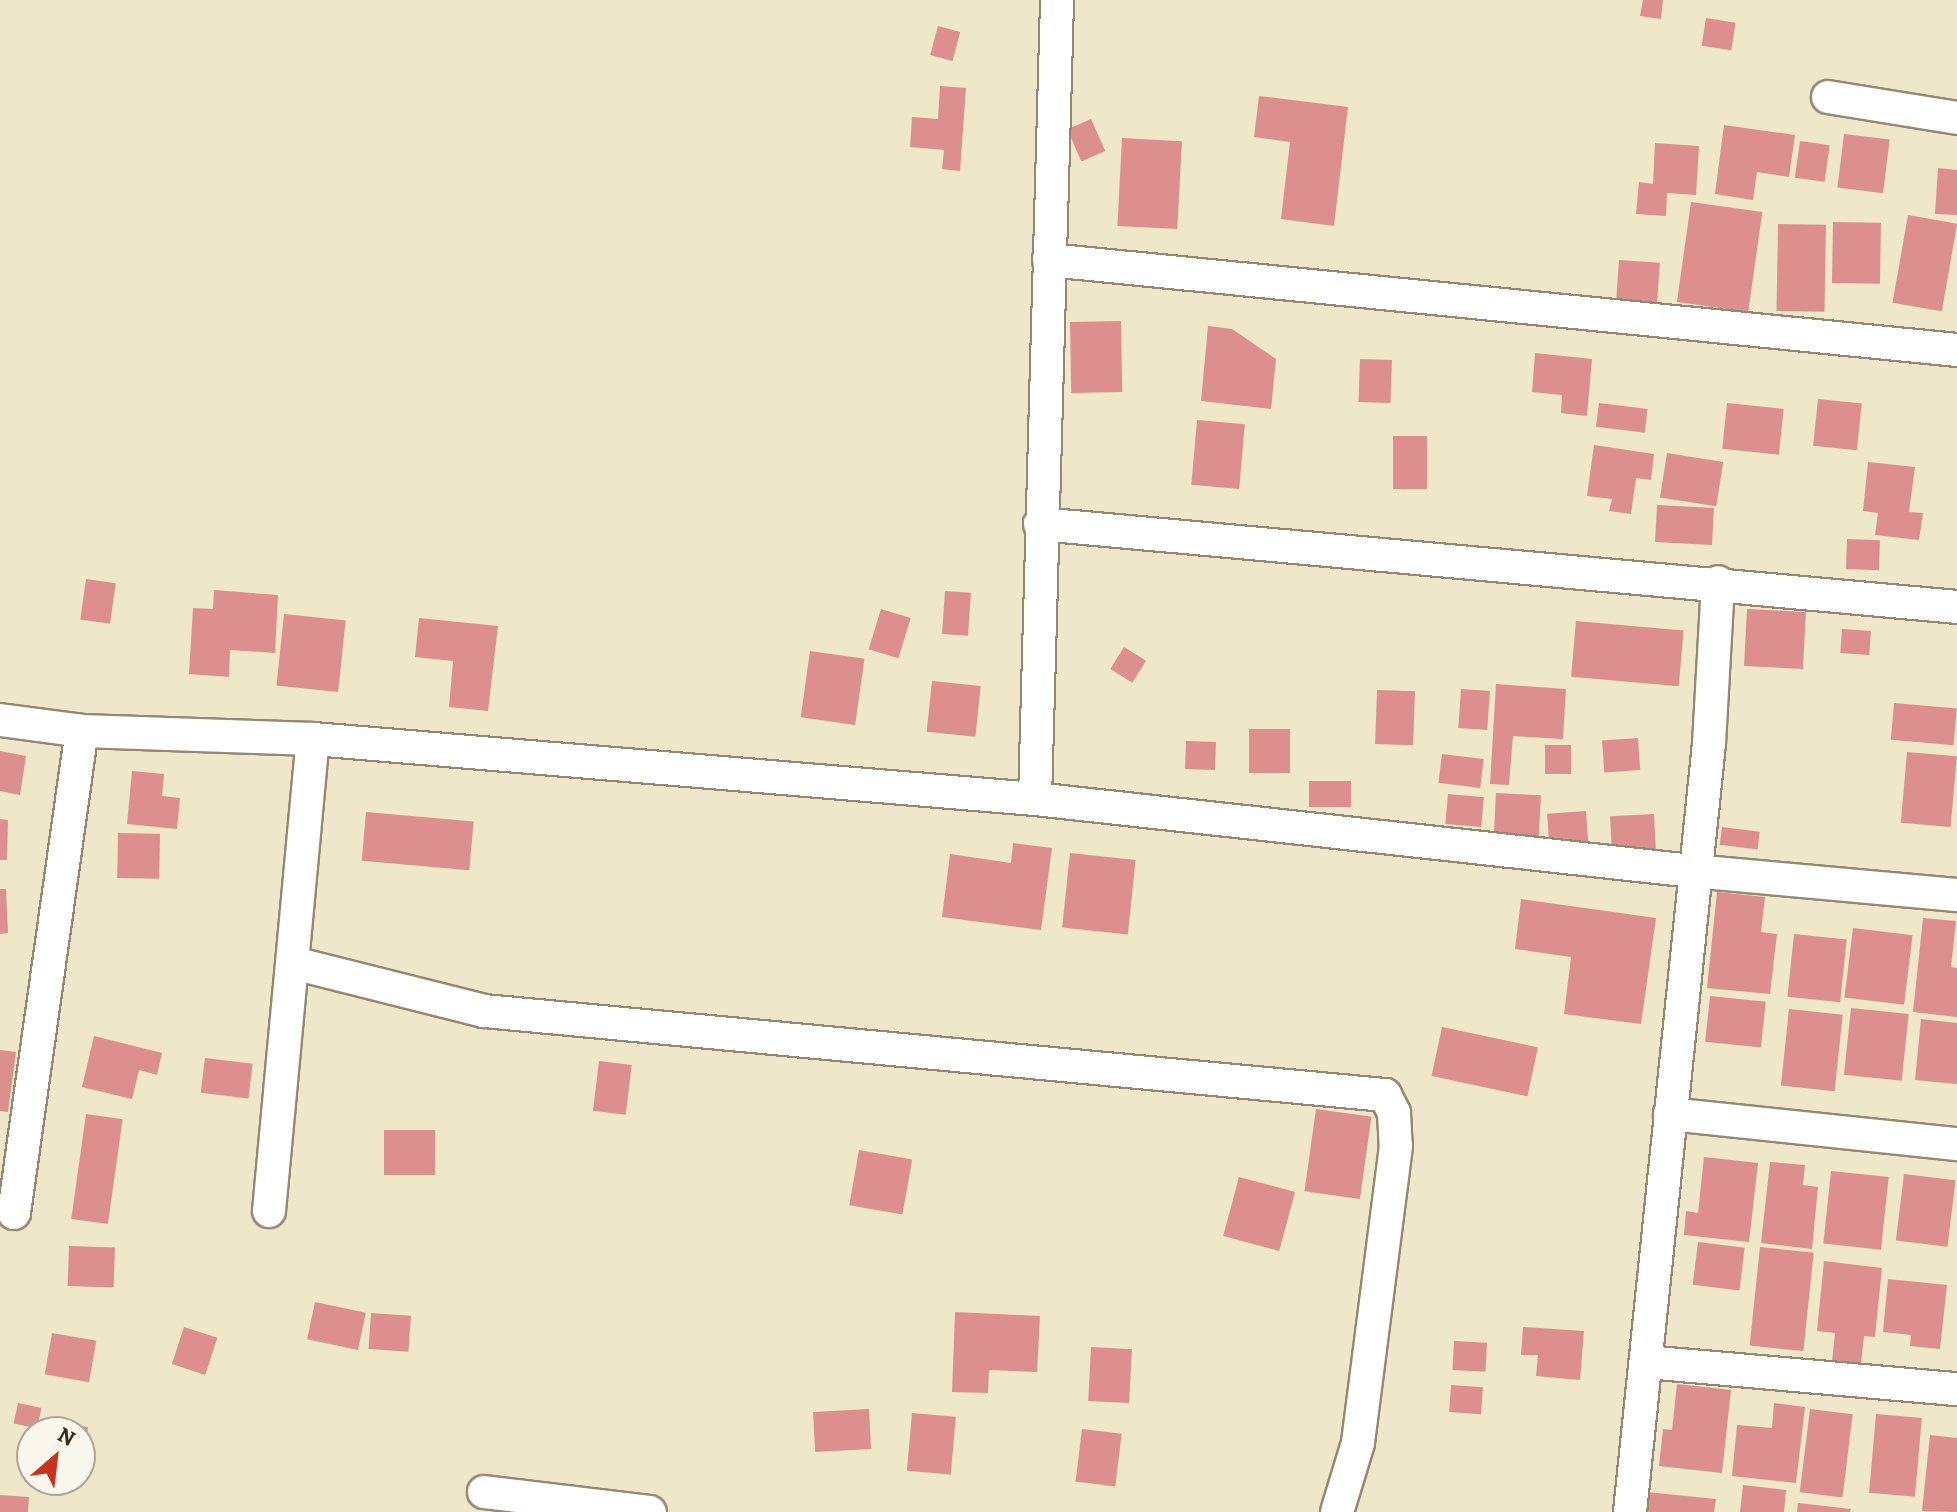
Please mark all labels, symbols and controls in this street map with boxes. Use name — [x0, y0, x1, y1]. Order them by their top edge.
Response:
north arrow — [16, 1416, 96, 1496]
text: N — [52, 1420, 80, 1454]

